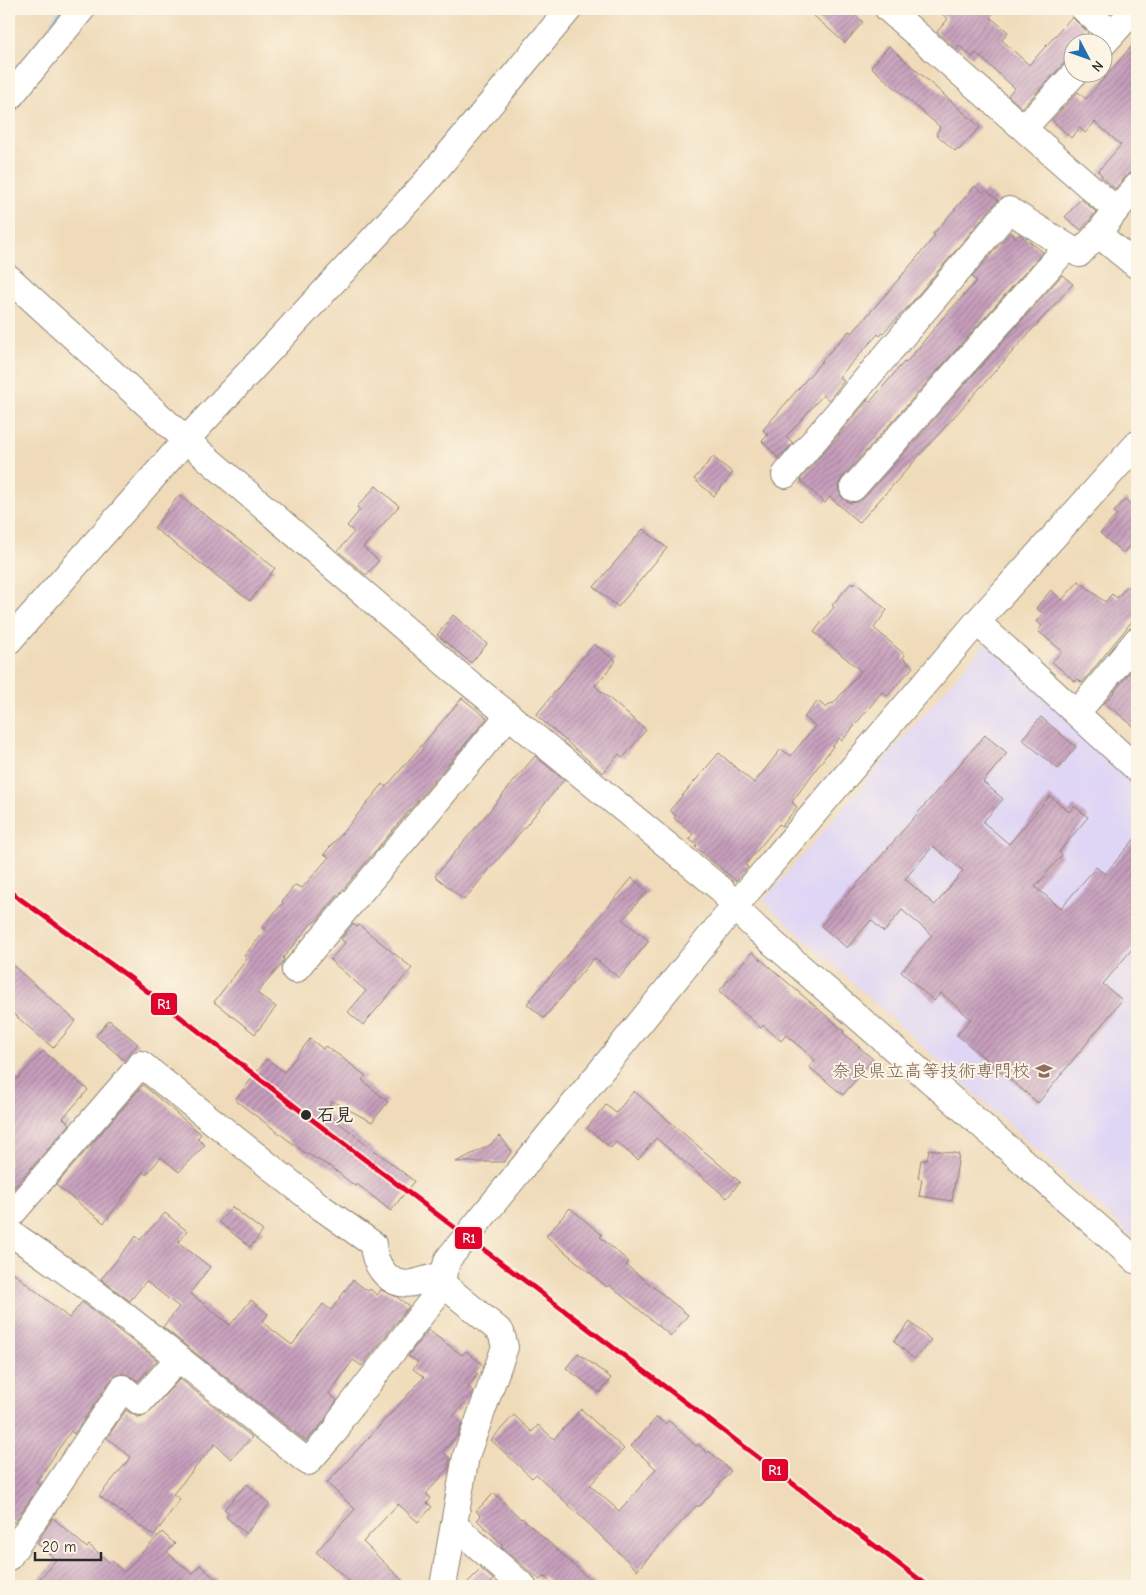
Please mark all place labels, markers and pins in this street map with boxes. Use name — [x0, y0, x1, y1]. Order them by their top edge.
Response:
place label: 奈良県立高等技術専門校 — [832, 1061, 1030, 1082]
school or university icon: 奈良県立高等技術専門校 — [1034, 1061, 1054, 1081]
place label: 石見 — [317, 1105, 353, 1126]
marker: 石見 — [299, 1108, 313, 1122]

